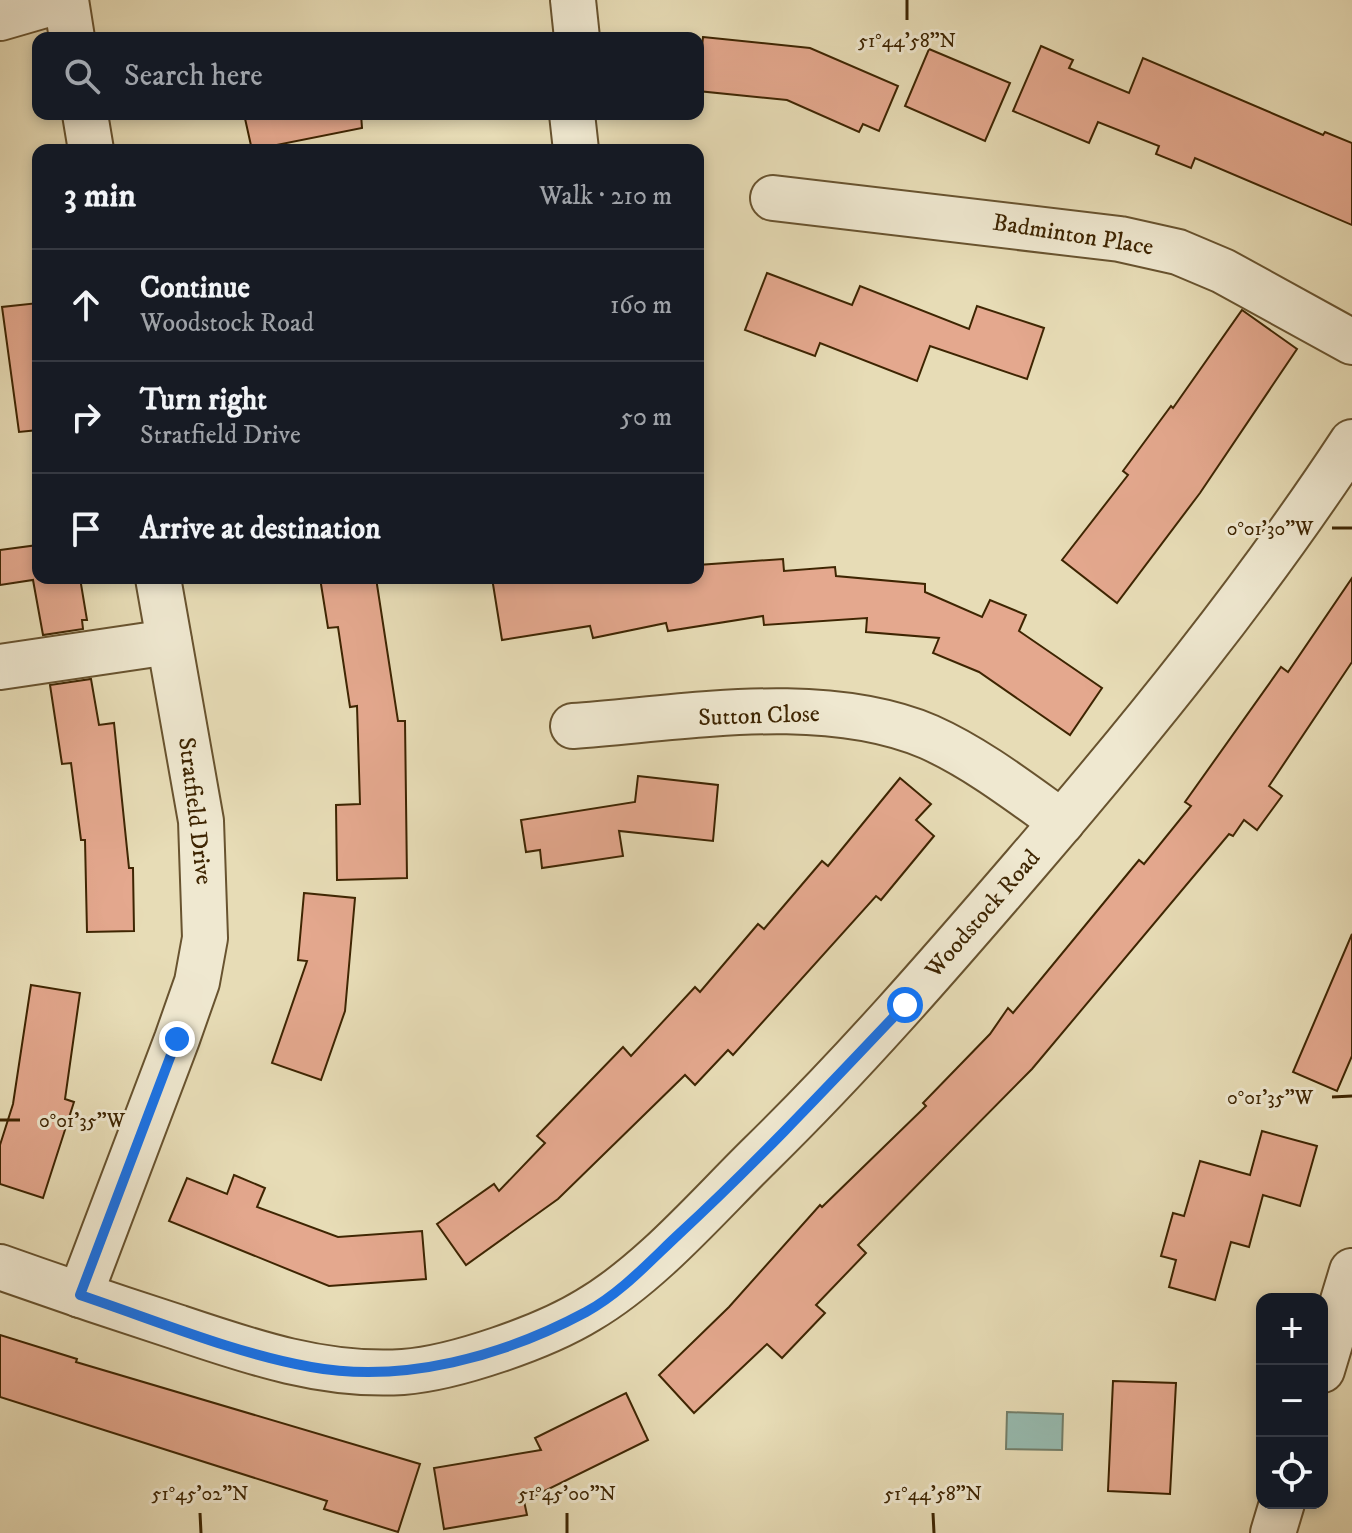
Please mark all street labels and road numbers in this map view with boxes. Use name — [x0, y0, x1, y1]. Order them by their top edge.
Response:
street label: Badminton Place — [990, 207, 1156, 263]
street label: Sutton Close — [698, 699, 820, 733]
street label: Stratfield Drive — [171, 736, 219, 886]
street label: Woodstock Road — [918, 844, 1047, 985]

